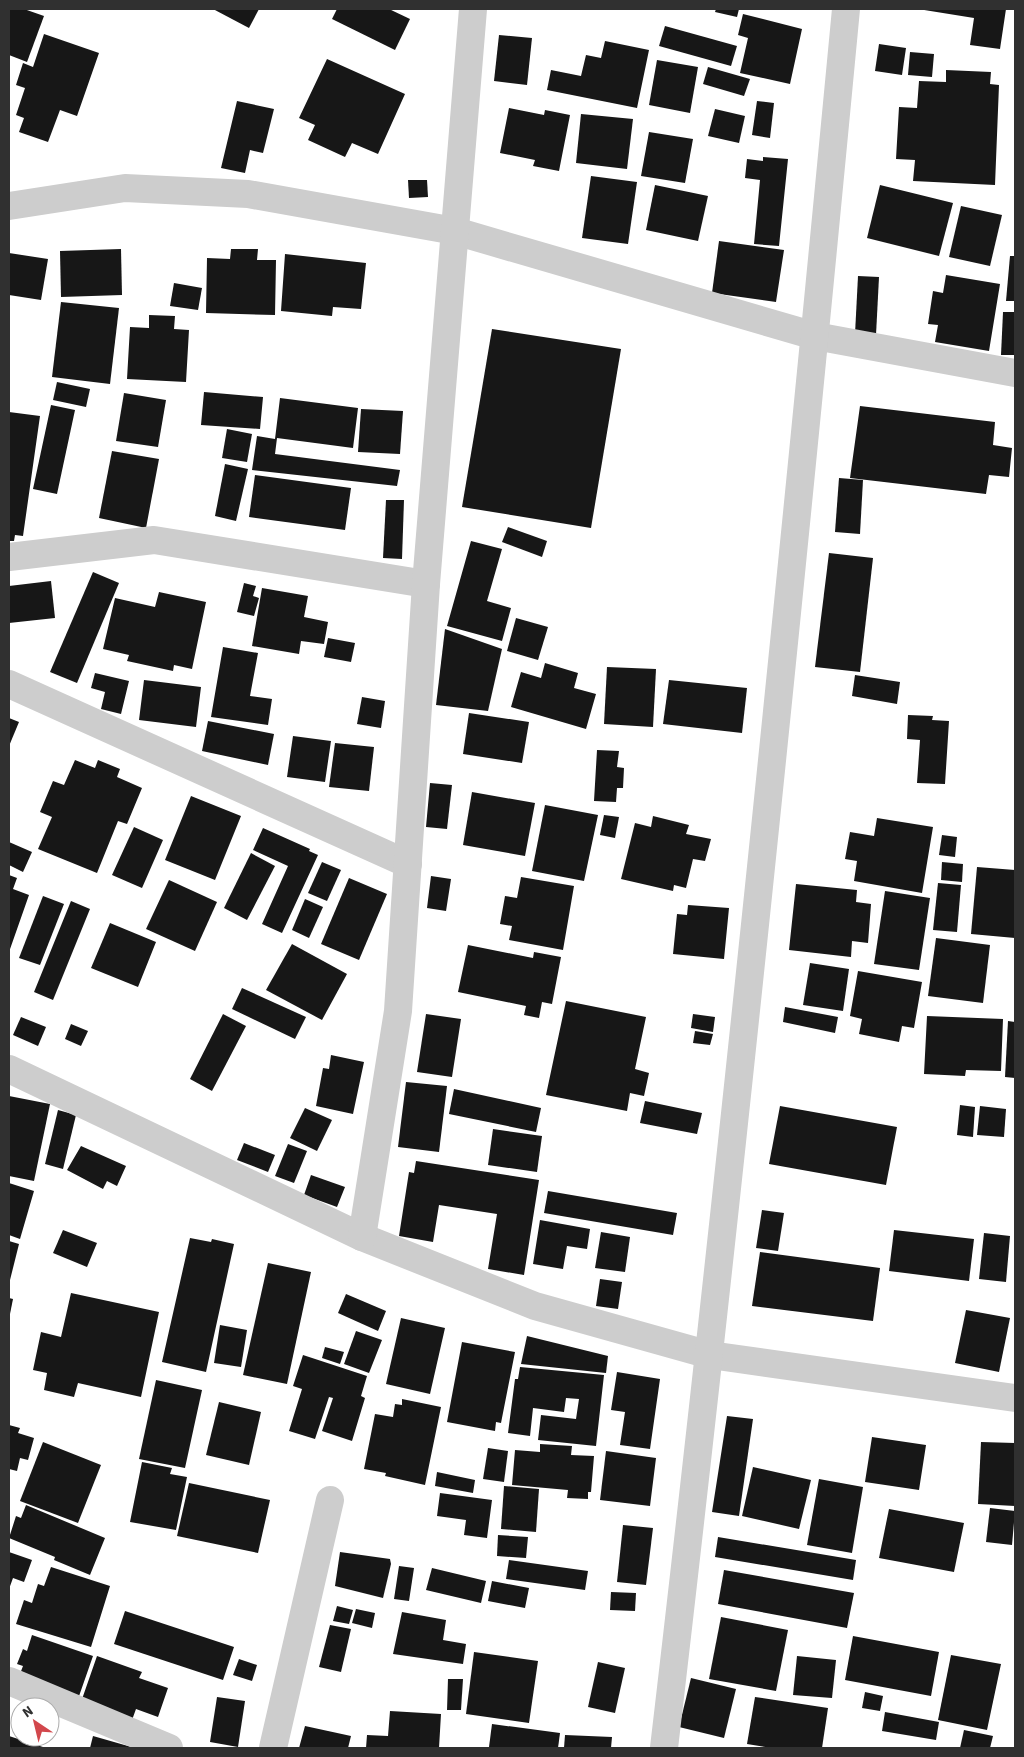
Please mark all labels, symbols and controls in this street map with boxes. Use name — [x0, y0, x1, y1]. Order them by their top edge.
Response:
north arrow — [10, 1697, 60, 1747]
text: N — [19, 1701, 38, 1723]

